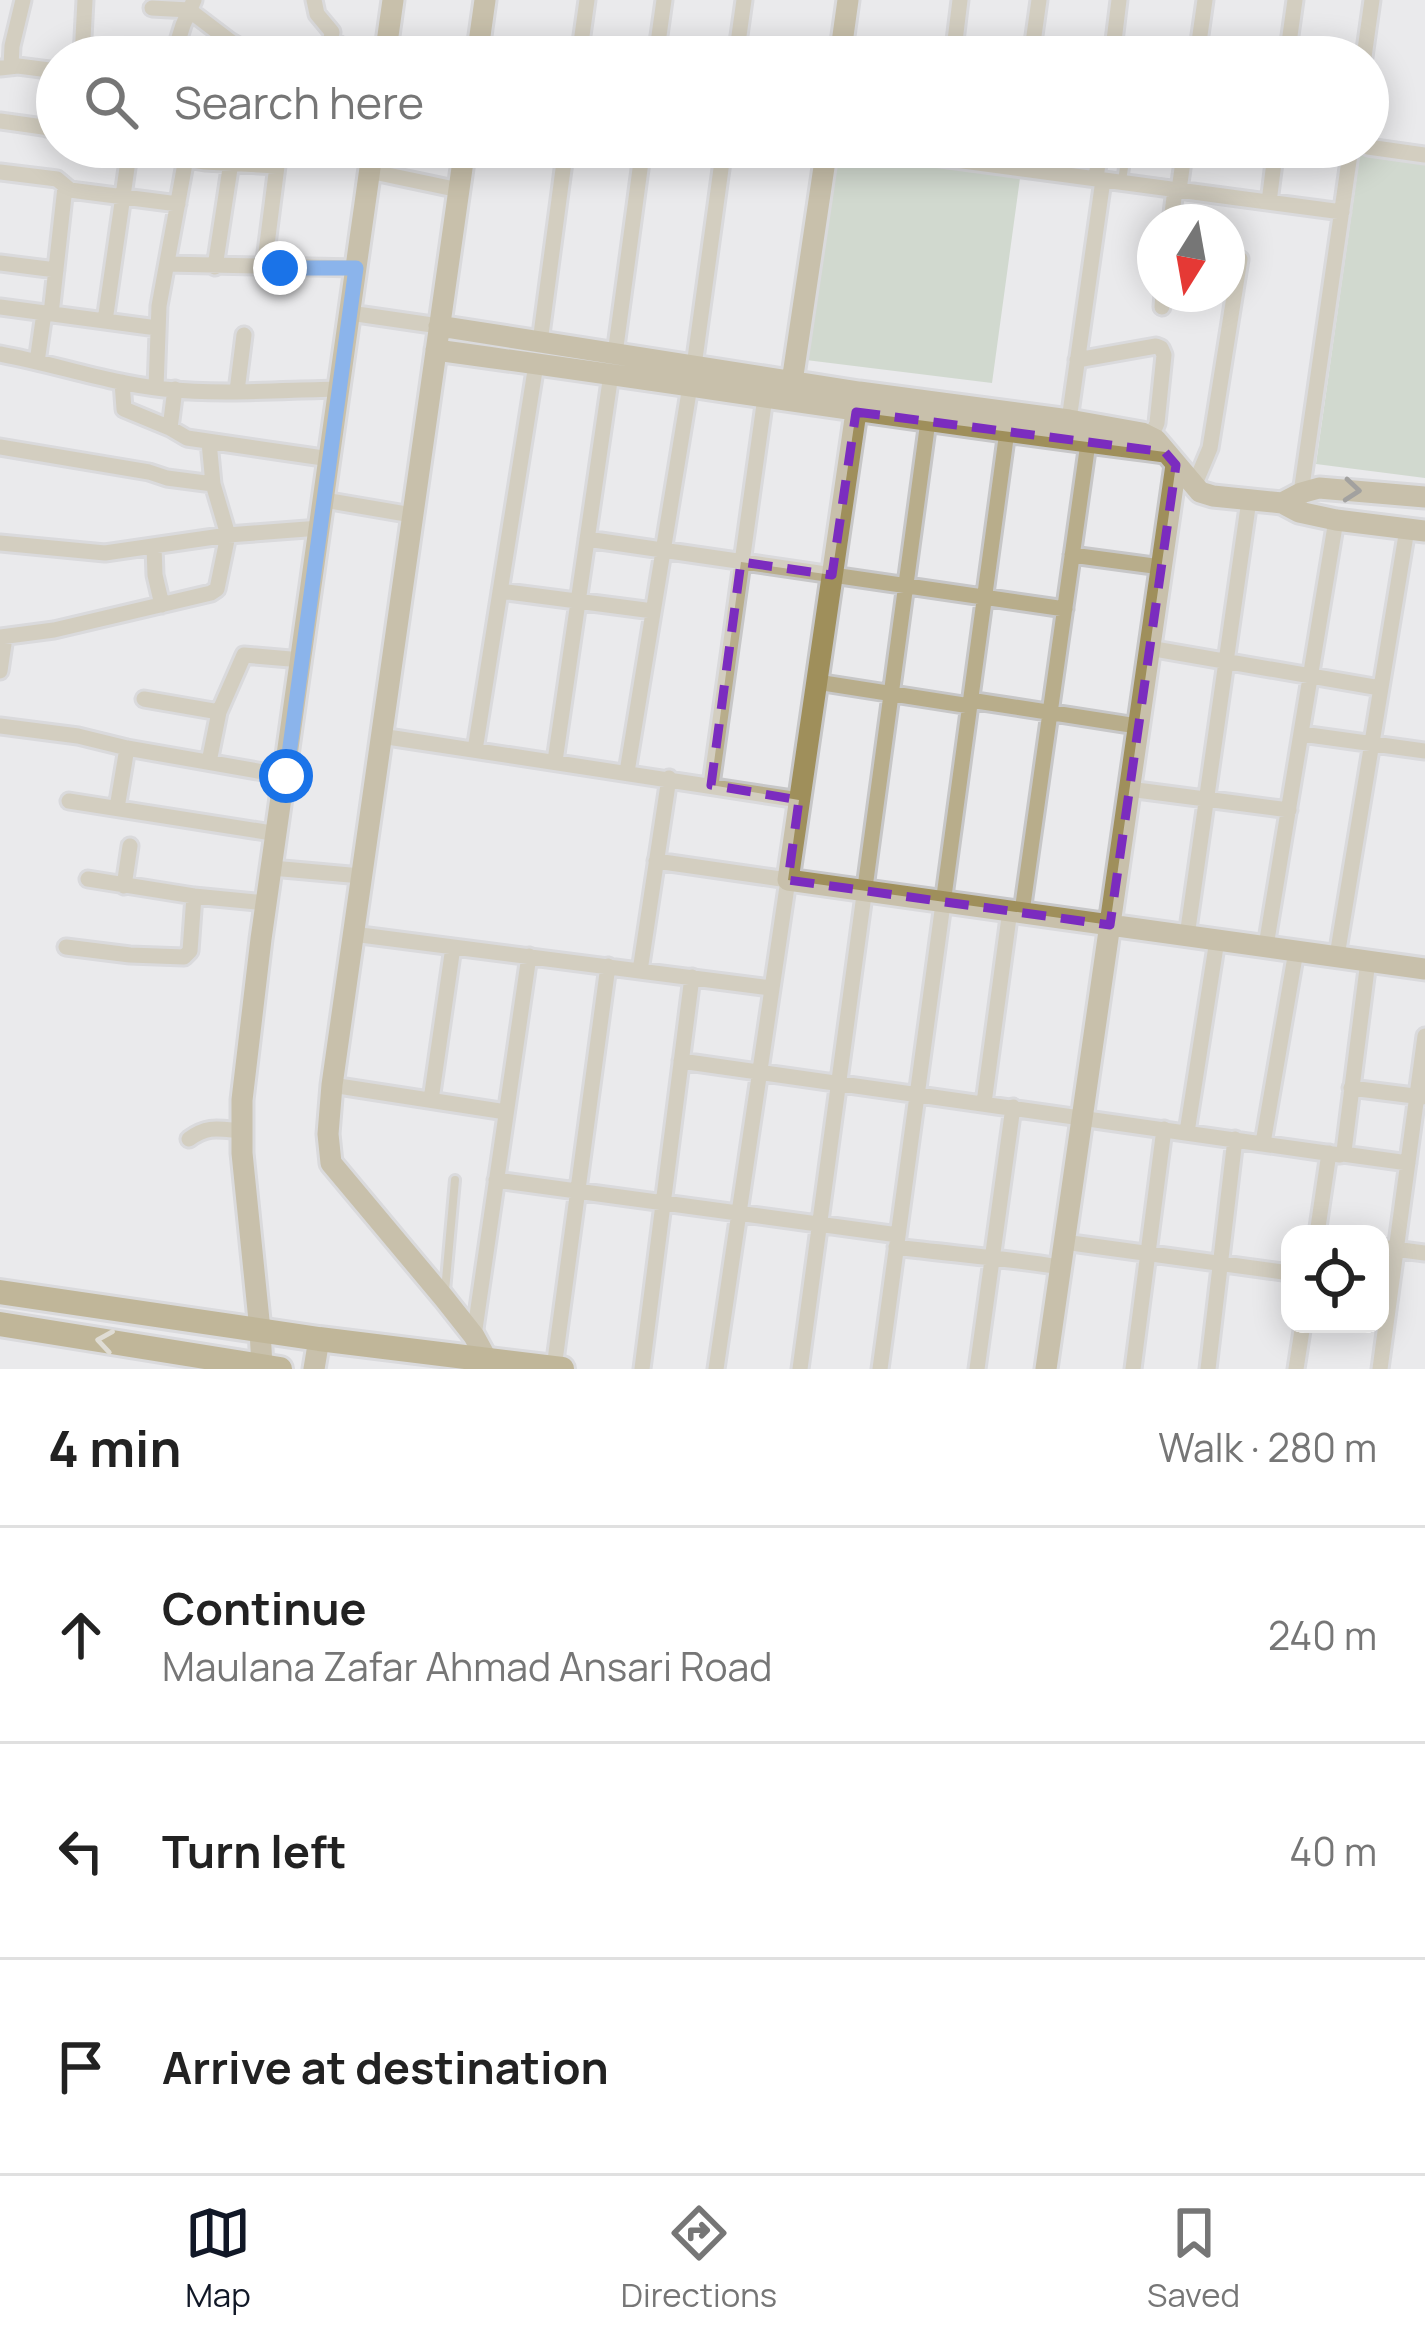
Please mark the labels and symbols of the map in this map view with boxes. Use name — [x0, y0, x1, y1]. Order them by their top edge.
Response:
north arrow — [1137, 204, 1245, 312]
route end — [253, 241, 307, 295]
one-way arrow — [1343, 477, 1362, 503]
route start — [259, 749, 313, 803]
one-way arrow — [95, 1329, 115, 1354]

